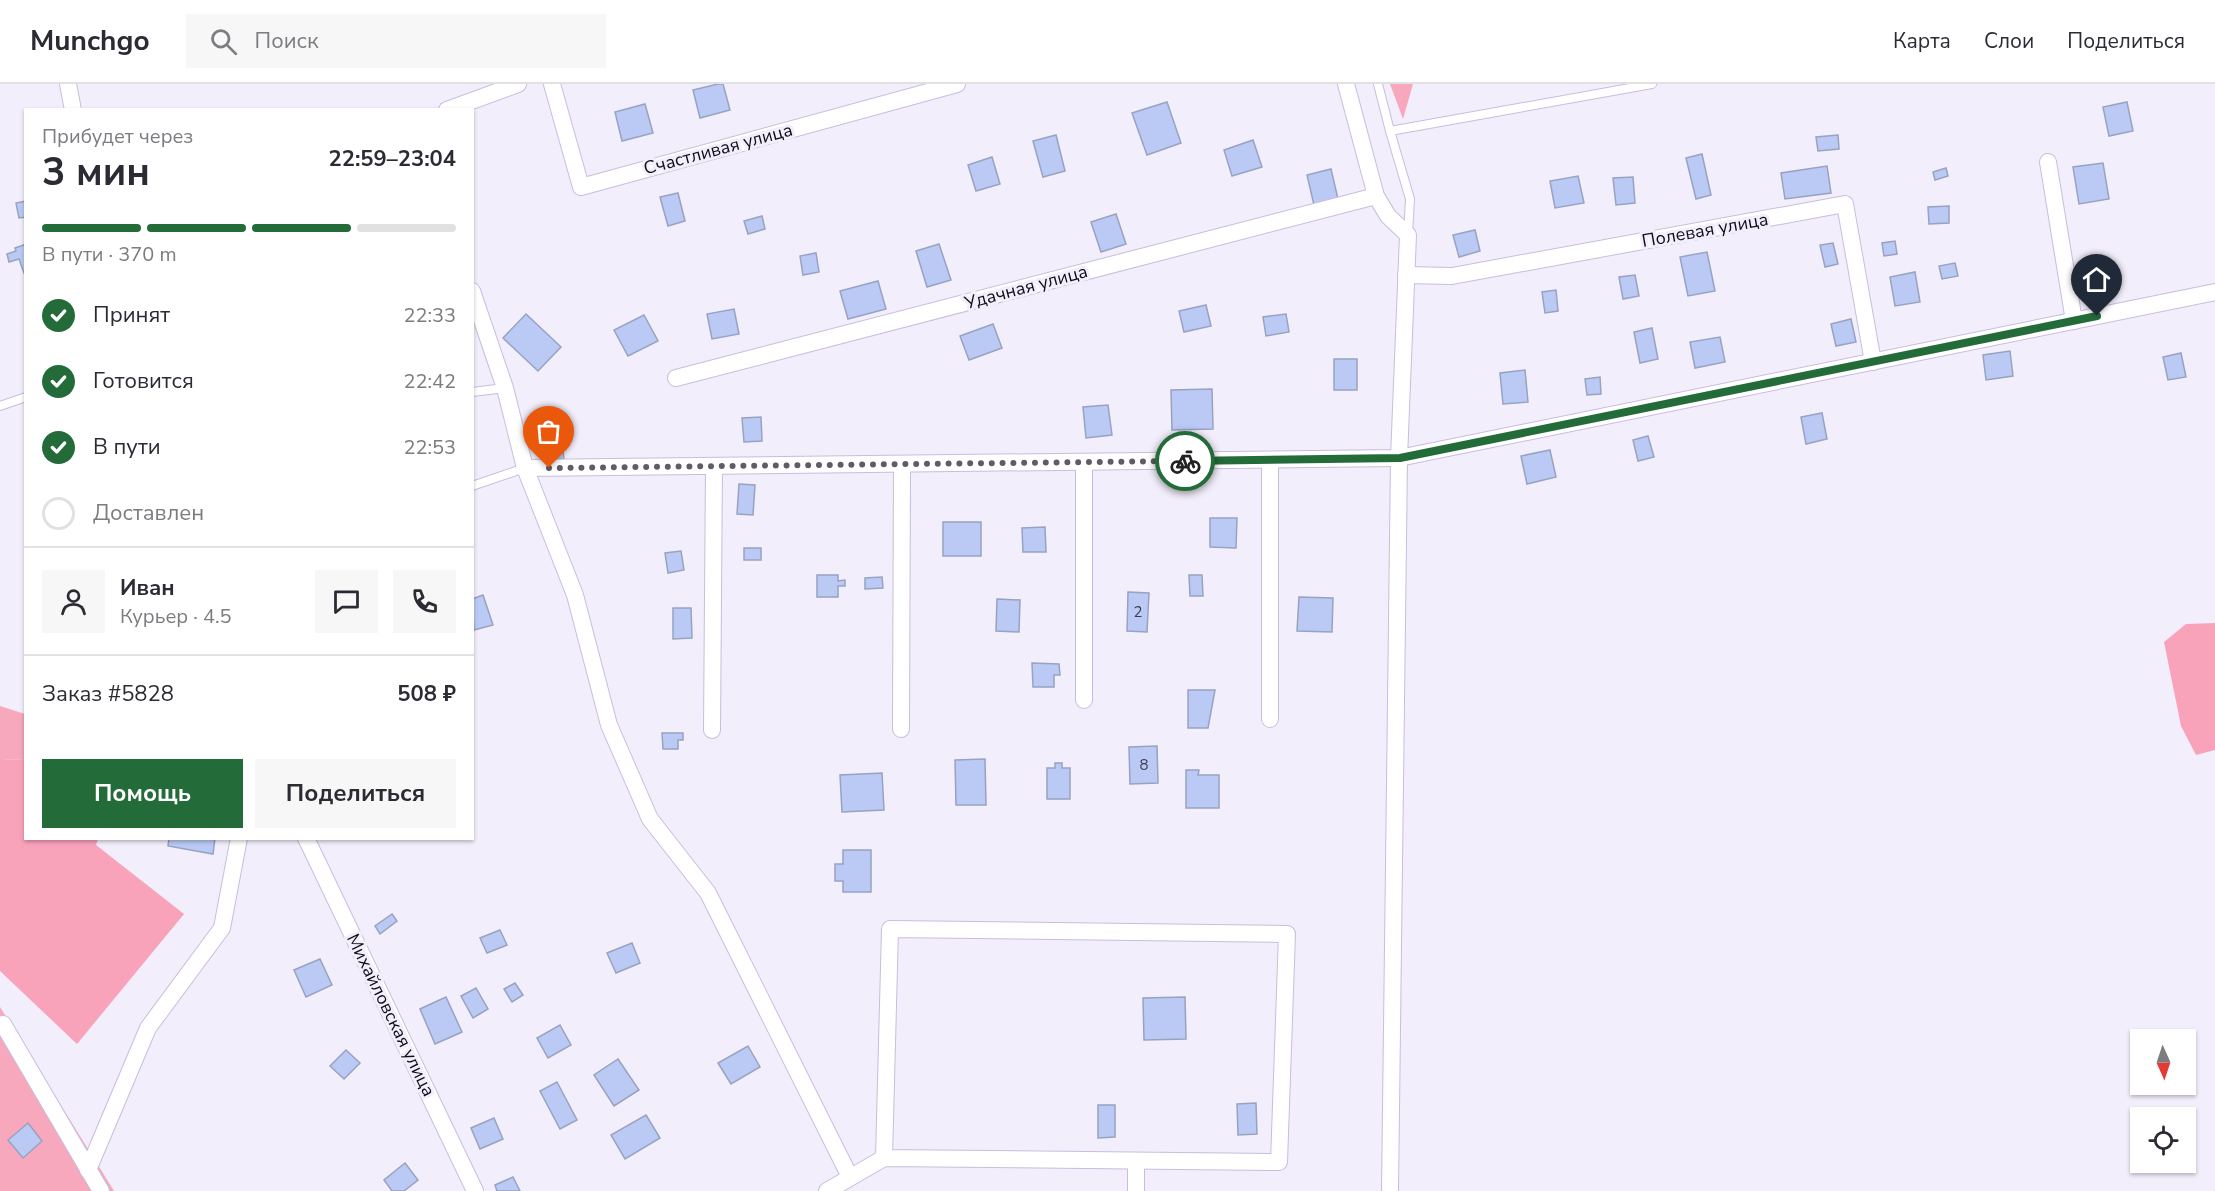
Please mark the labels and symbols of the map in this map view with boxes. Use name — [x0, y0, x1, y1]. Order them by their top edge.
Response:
street label: Счастливая улица — [641, 118, 795, 180]
street label: Полевая улица — [1640, 207, 1770, 253]
pin — [2071, 254, 2122, 316]
street label: Удачная улица — [961, 259, 1090, 315]
pin — [523, 406, 574, 468]
courier — [1155, 431, 1215, 491]
house number: 2 — [1133, 602, 1143, 622]
house number: 8 — [1139, 755, 1149, 775]
street label: Михайловская улица — [341, 930, 441, 1100]
north arrow — [2130, 1029, 2196, 1095]

